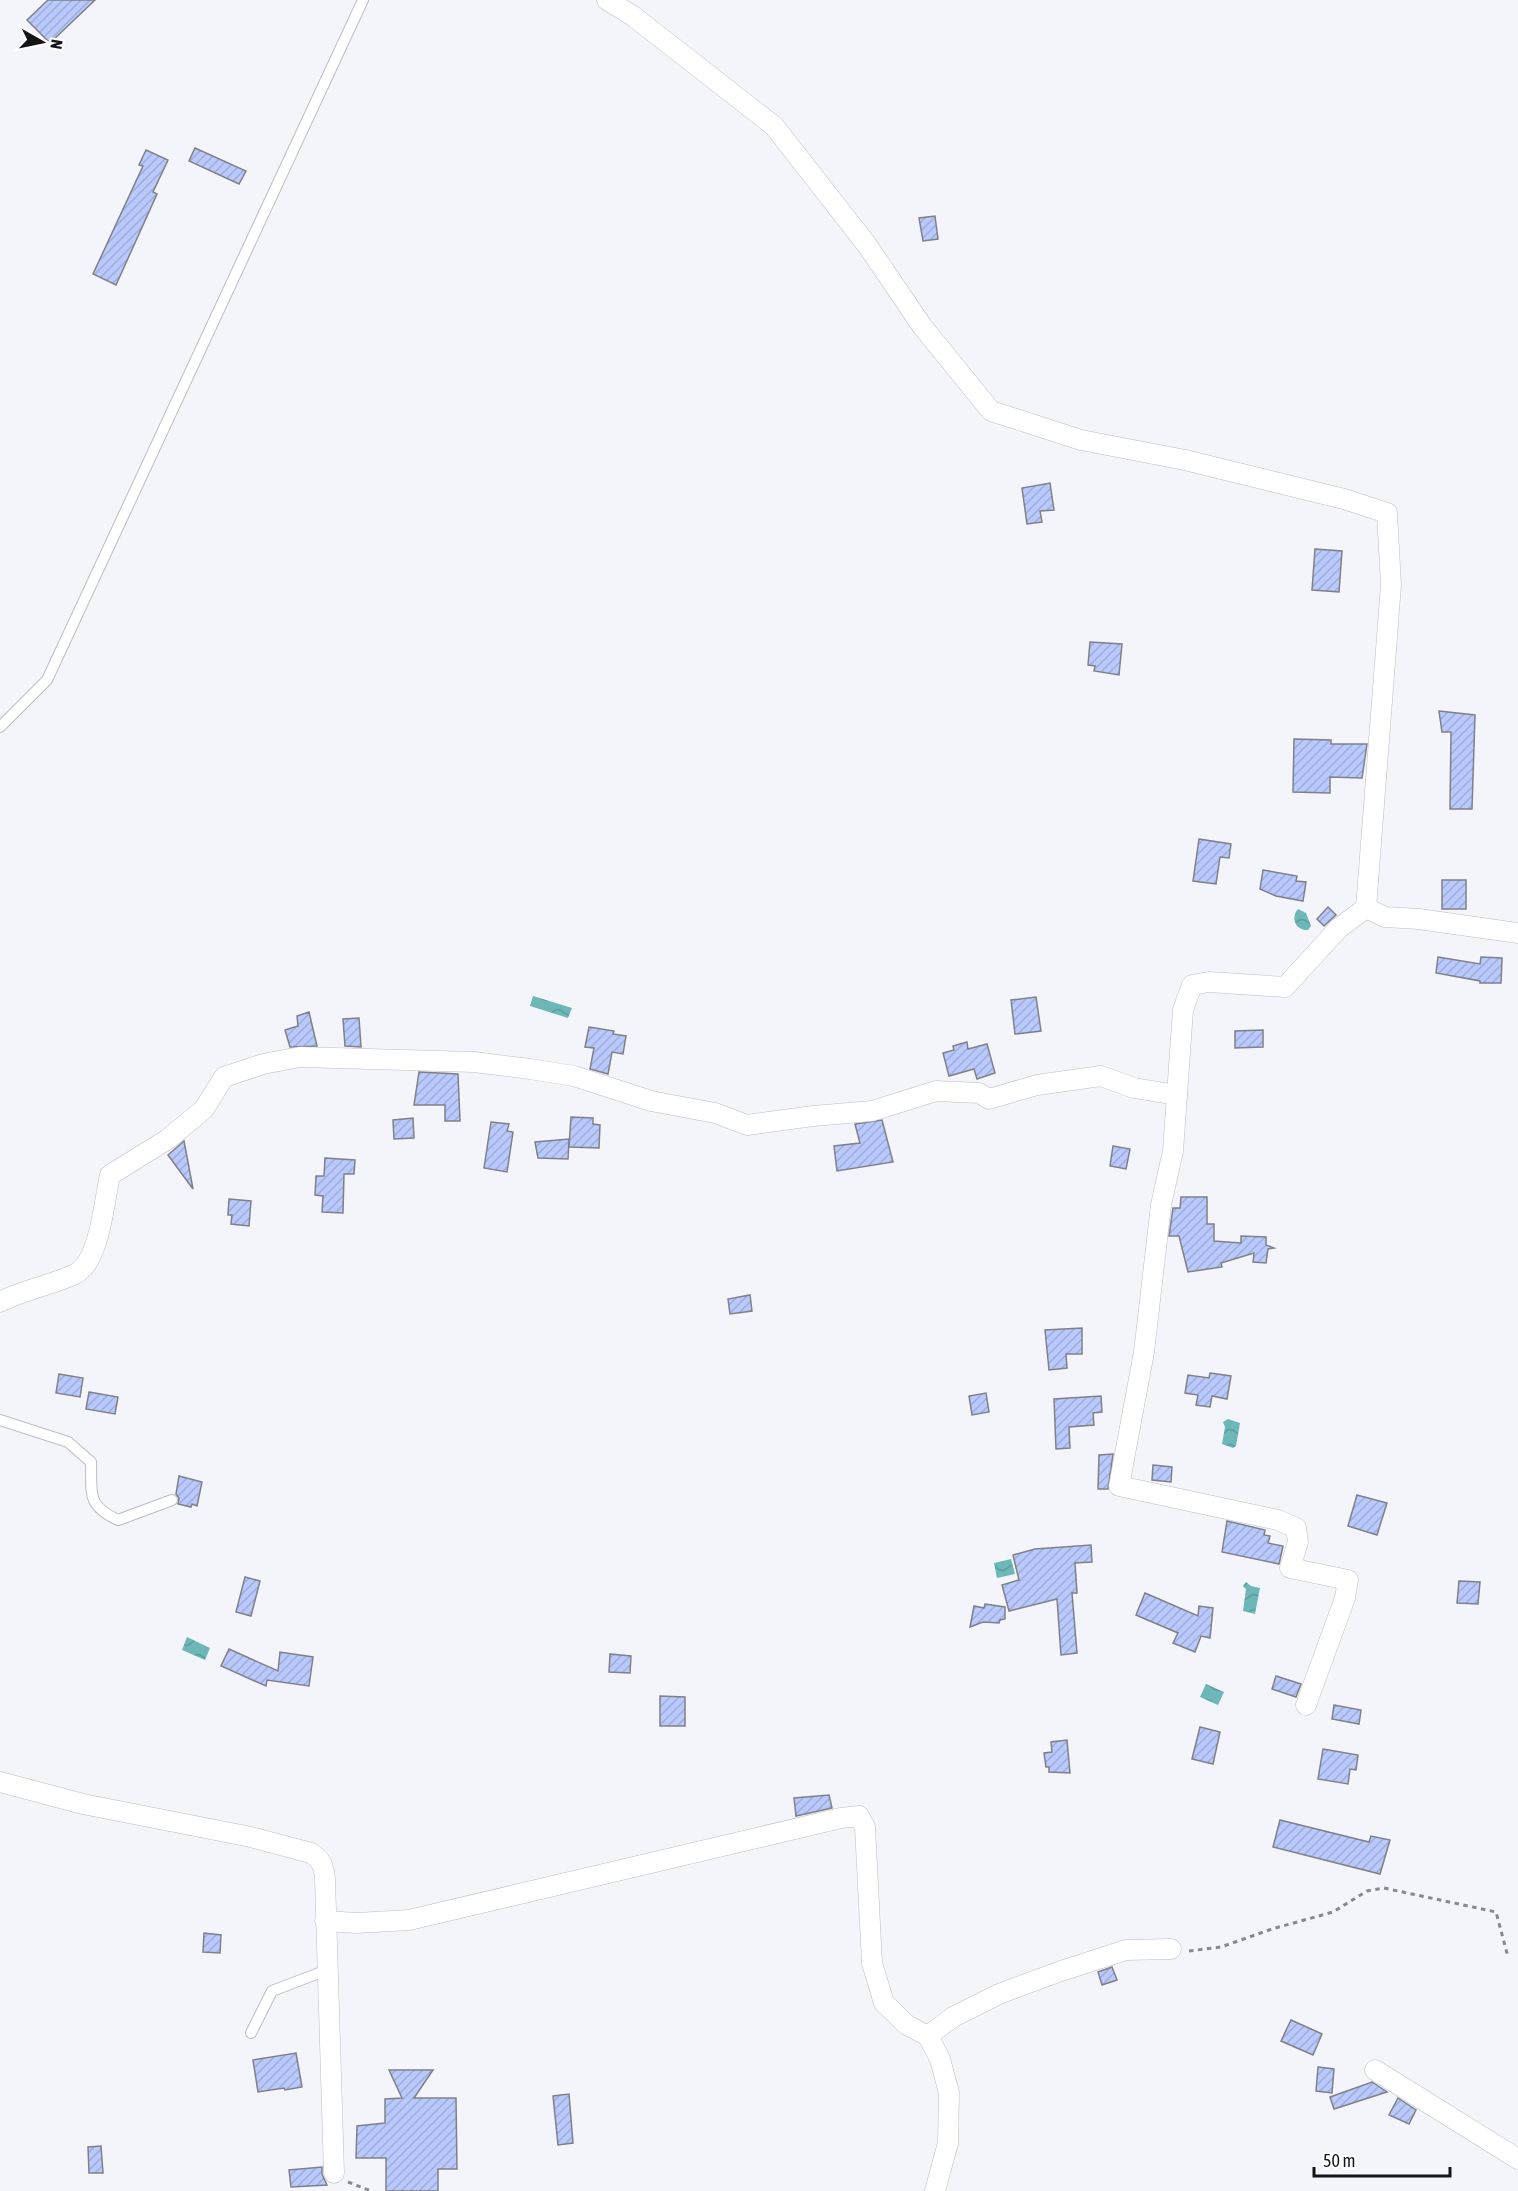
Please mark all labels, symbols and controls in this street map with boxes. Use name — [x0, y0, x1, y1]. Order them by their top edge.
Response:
north arrow — [12, 12, 72, 72]
text: N — [47, 38, 66, 50]
scale bar — [1314, 2140, 1450, 2178]
text: 50 m — [1323, 2150, 1355, 2171]

